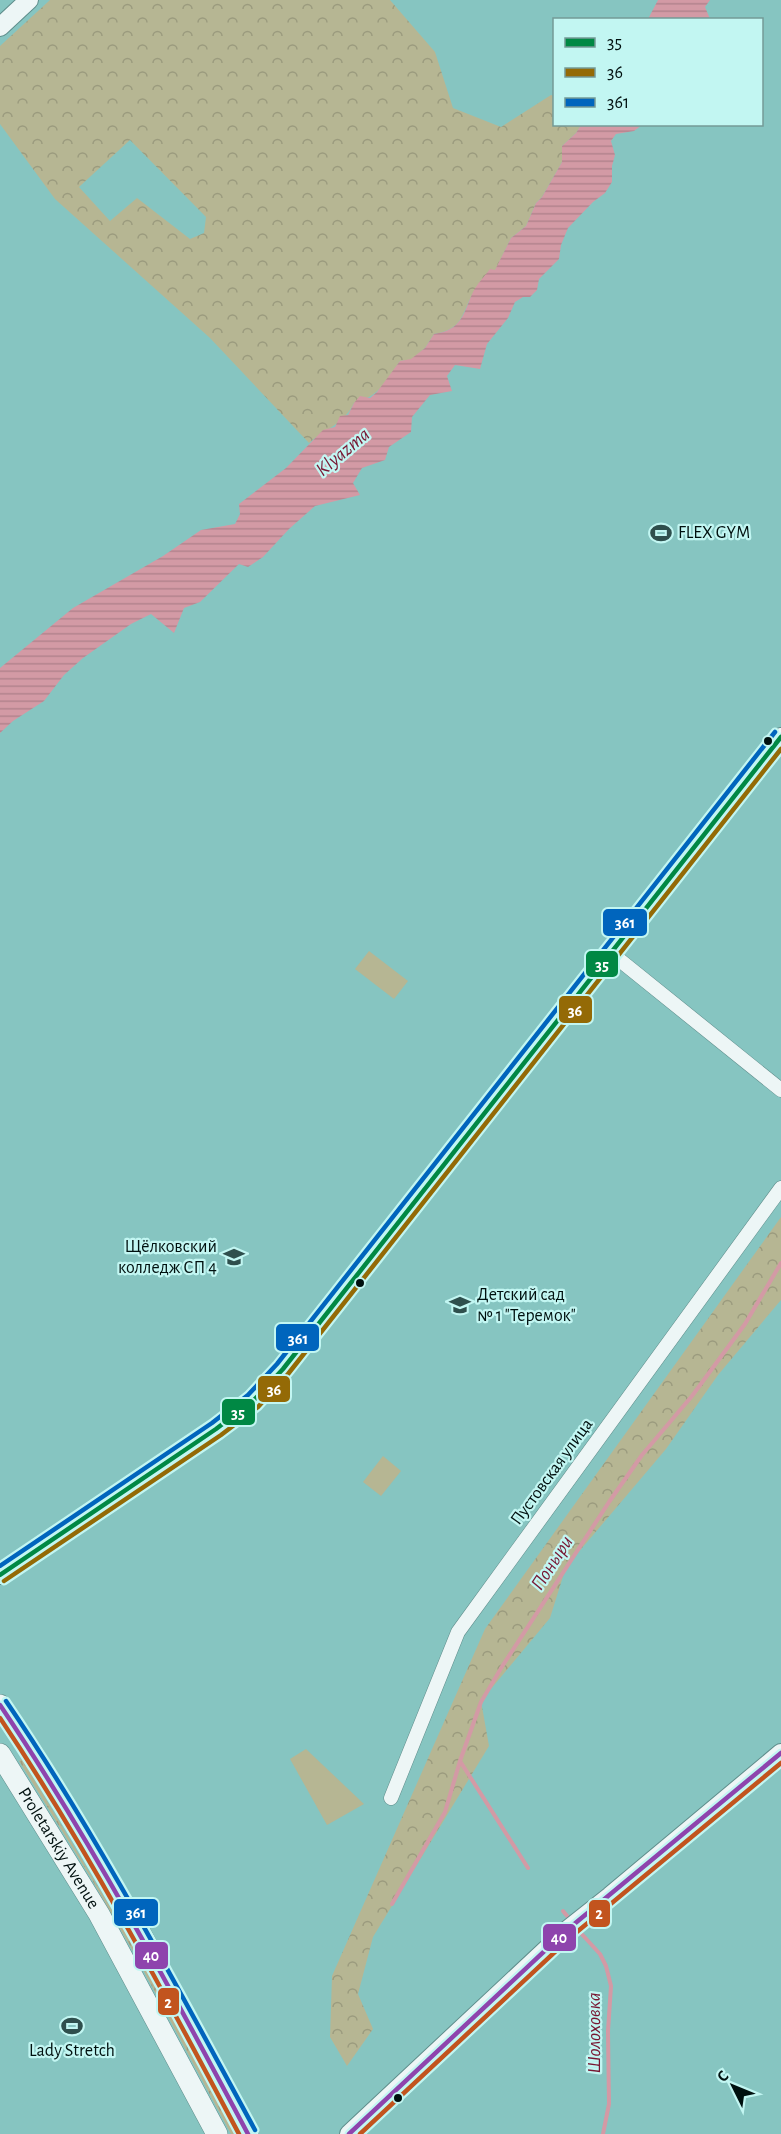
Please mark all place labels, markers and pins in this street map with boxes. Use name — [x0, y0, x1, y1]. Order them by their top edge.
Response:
sports icon: FLEX GYM — [649, 521, 673, 545]
place label: FLEX GYM — [678, 524, 750, 542]
unlabelled marker — [762, 735, 774, 747]
place label: Щёлковский колледж СП 4 — [118, 1238, 217, 1277]
school or university icon: Щёлковский колледж СП 4 — [222, 1245, 246, 1269]
unlabelled marker — [354, 1277, 366, 1289]
place label: Детский сад № 1 "Теремок" — [477, 1286, 576, 1325]
school or university icon: Детский сад № 1 "Теремок" — [448, 1293, 472, 1317]
sports icon: Lady Stretch — [60, 2014, 84, 2038]
place label: Lady Stretch — [29, 2042, 115, 2060]
unlabelled marker — [392, 2092, 404, 2104]

